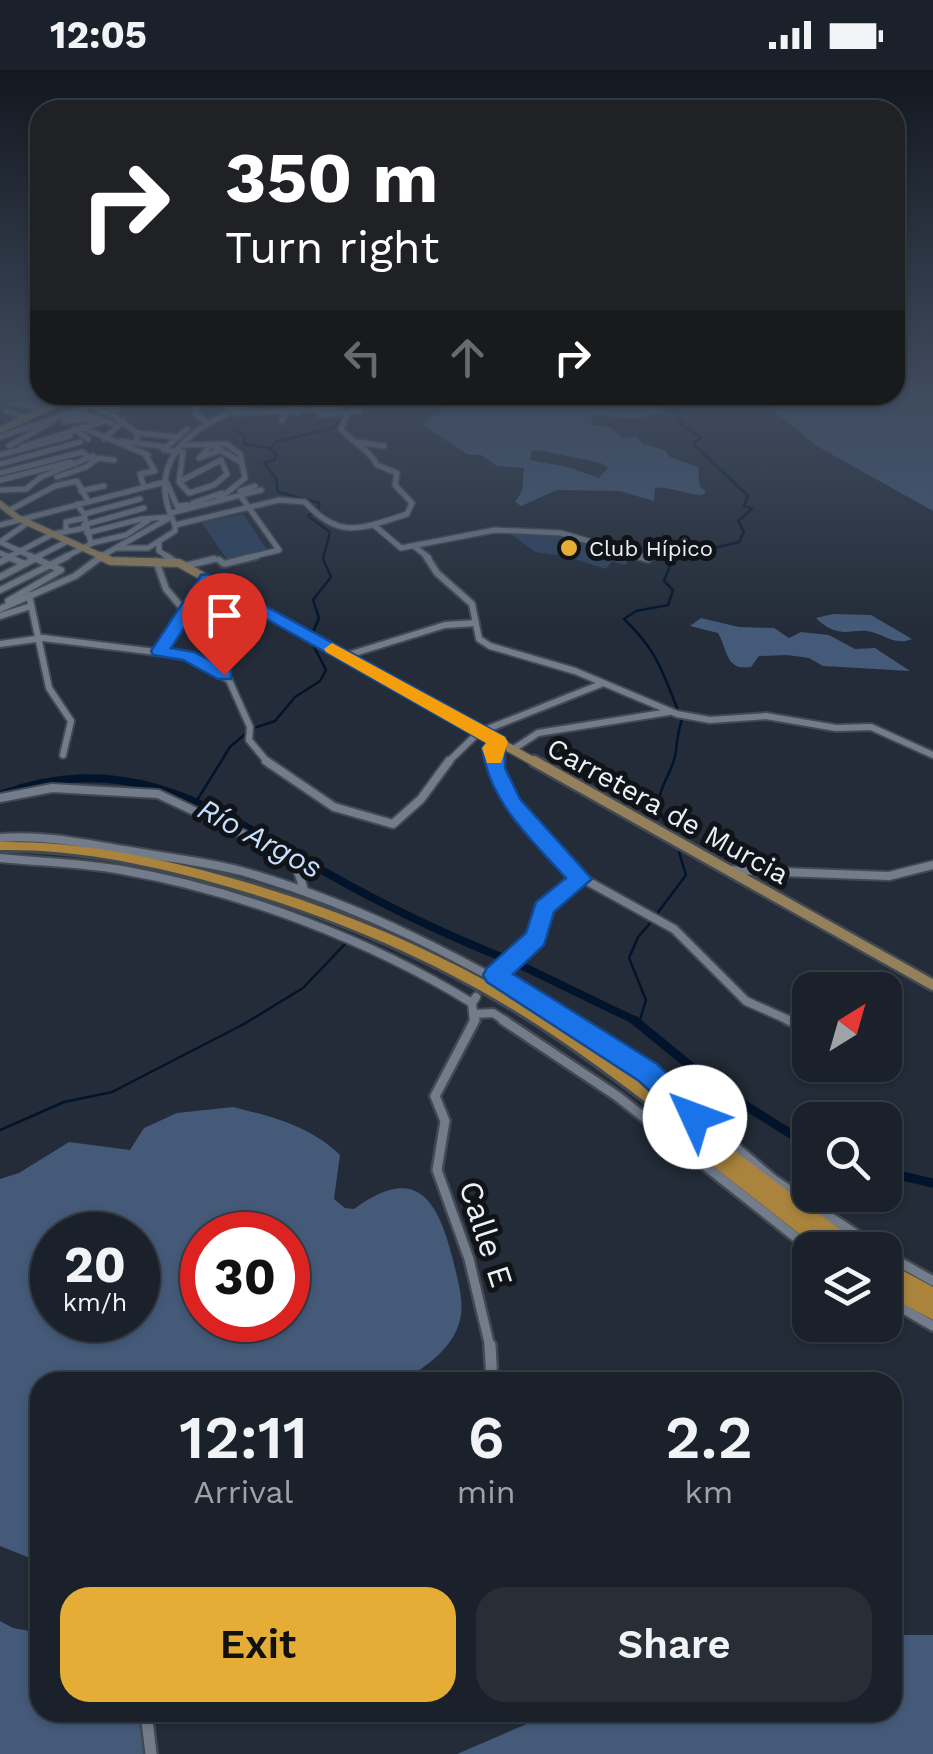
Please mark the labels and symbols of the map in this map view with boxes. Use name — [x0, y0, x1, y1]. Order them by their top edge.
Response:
place label: Club Hípico — [589, 536, 713, 561]
marker: Club Hípico — [558, 537, 580, 559]
pin — [182, 573, 267, 676]
street label: Carretera de Murcia — [541, 731, 795, 891]
water label: Río Argos — [192, 791, 328, 885]
north arrow — [792, 972, 902, 1082]
position arrow — [643, 1065, 747, 1169]
street label: Calle E — [451, 1176, 521, 1292]
speed limit sign: 30 — [180, 1212, 310, 1342]

